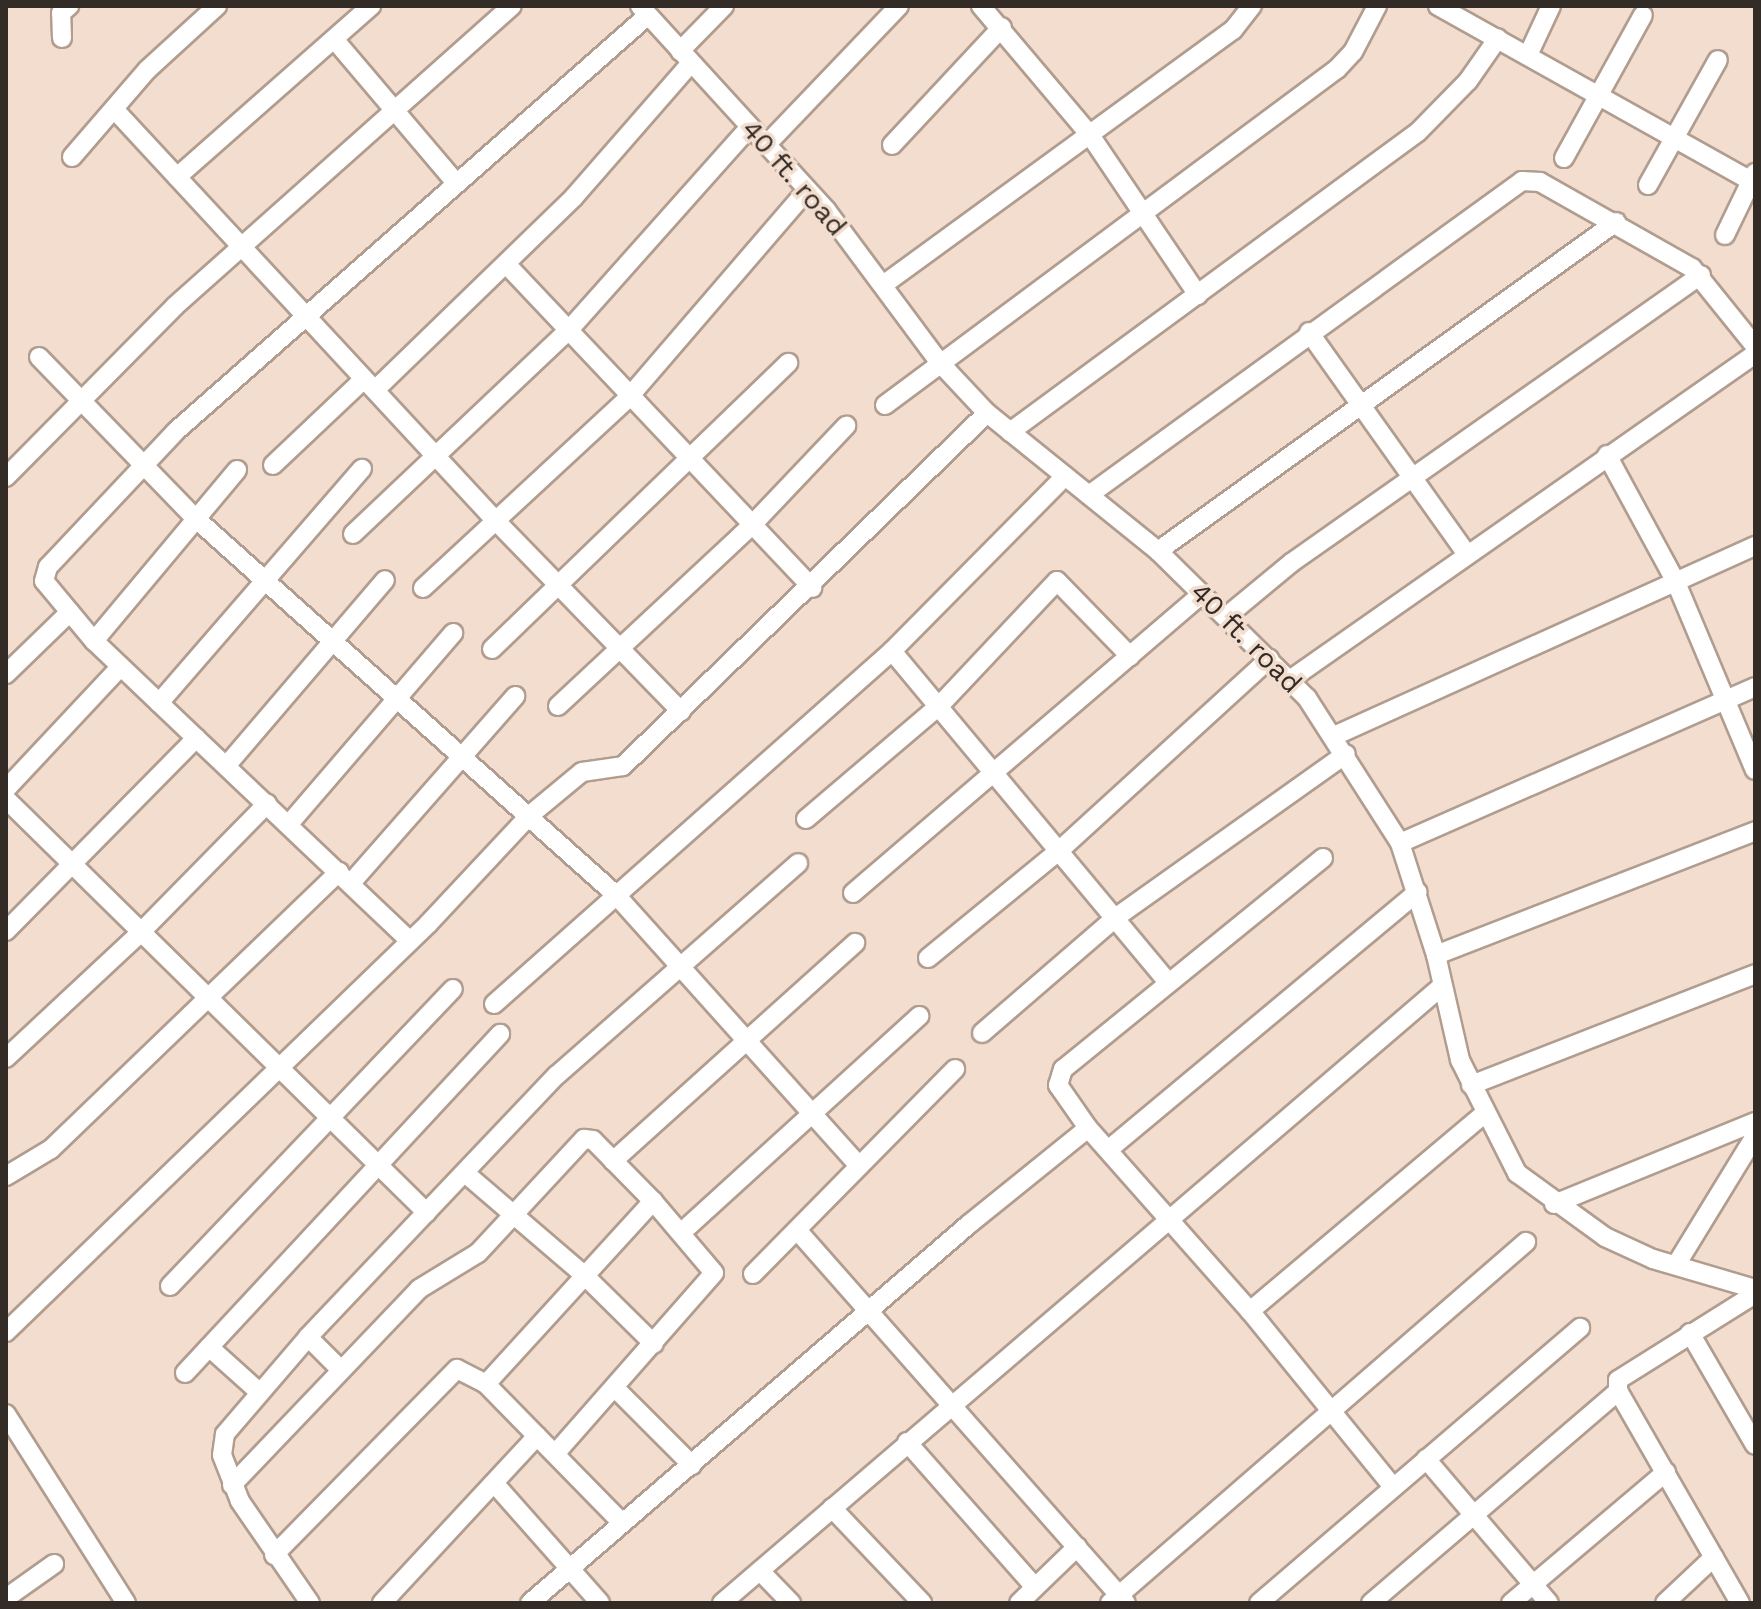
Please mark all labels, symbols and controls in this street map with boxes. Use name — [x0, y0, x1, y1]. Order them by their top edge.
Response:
street label: 40 ft. road — [734, 113, 854, 243]
street label: 40 ft. road — [1183, 575, 1309, 701]

